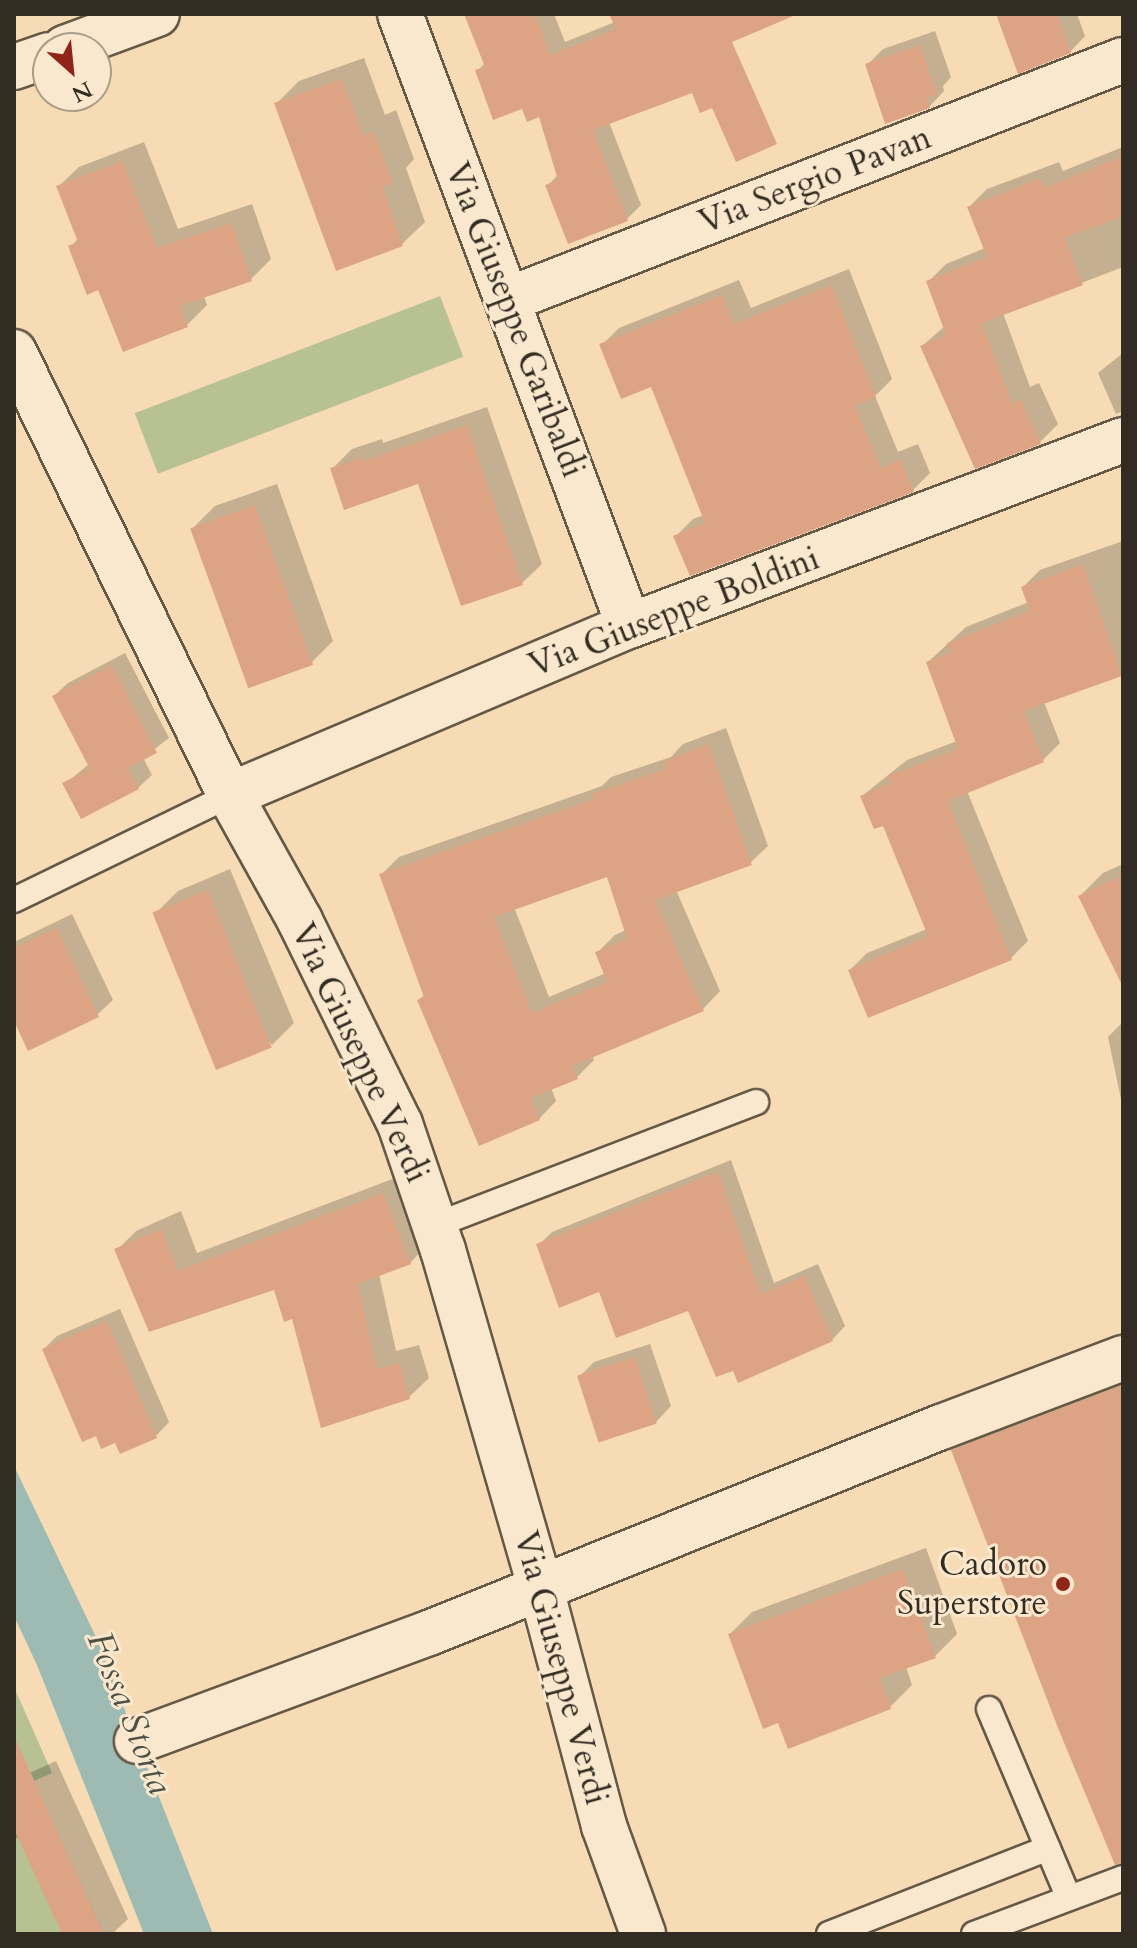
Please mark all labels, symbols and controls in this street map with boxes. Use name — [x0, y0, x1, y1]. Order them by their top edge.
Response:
north arrow — [32, 32, 112, 112]
text: N — [67, 74, 97, 109]
street label: Via Sergio Pavan — [693, 117, 937, 243]
street label: Via Giuseppe Garibaldi — [436, 157, 594, 483]
street label: Via Giuseppe Boldini — [523, 538, 825, 686]
street label: Via Giuseppe Verdi — [282, 917, 438, 1189]
street label: Via Giuseppe Verdi — [505, 1527, 617, 1809]
place label: Cadoro Superstore — [897, 1544, 1047, 1624]
marker: Cadoro Superstore — [1054, 1575, 1072, 1593]
water label: Fossa Storta — [78, 1625, 182, 1801]

